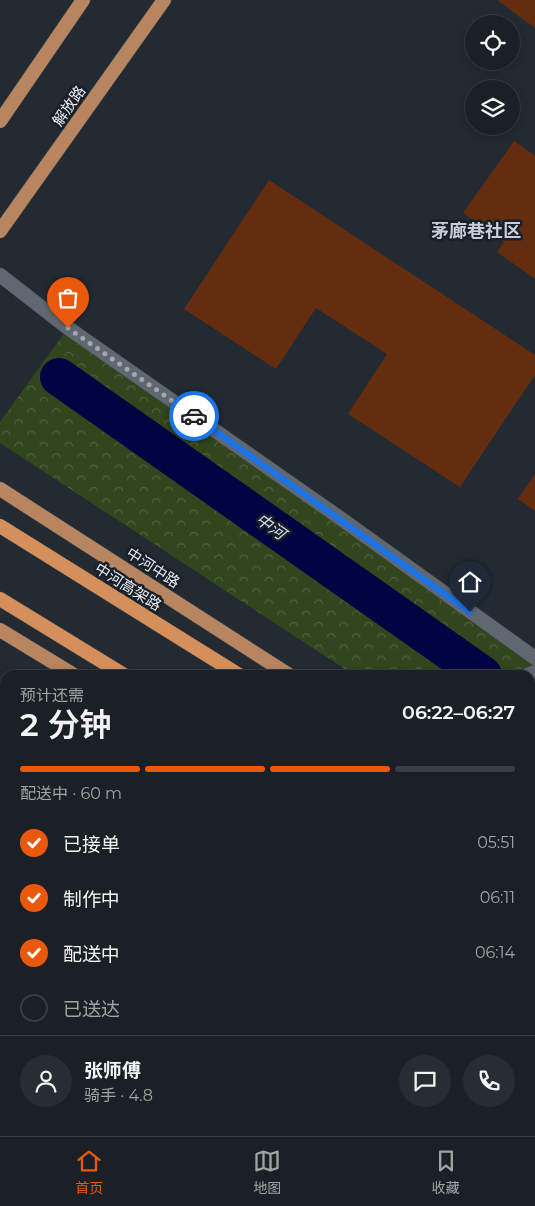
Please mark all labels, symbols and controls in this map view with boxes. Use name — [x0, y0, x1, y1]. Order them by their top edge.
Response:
map controls — [465, 15, 520, 135]
button: locate — [465, 15, 520, 70]
button: layers — [465, 80, 520, 135]
street label: 解放路 — [48, 82, 89, 130]
district label: 茅廊巷社区 — [431, 220, 521, 242]
pin — [47, 277, 89, 328]
icon: bag — [54, 284, 82, 312]
courier — [169, 391, 219, 441]
icon: car — [180, 402, 208, 430]
water label: 中河 — [252, 509, 292, 545]
street label: 中河中路 — [123, 543, 184, 592]
street label: 中河高架路 — [91, 559, 165, 615]
pin — [449, 561, 491, 612]
icon: home — [456, 568, 484, 596]
text: 预计还需 — [20, 686, 84, 705]
text: 06:22–06:27 — [402, 701, 515, 724]
text: 2 分钟 — [20, 705, 111, 744]
text: 配送中 · 60 m — [20, 784, 122, 803]
icon: check — [20, 829, 48, 857]
text: 已接单 — [63, 833, 120, 856]
text: 05:51 — [477, 833, 515, 852]
icon: check — [20, 884, 48, 912]
text: 制作中 — [63, 888, 120, 911]
text: 06:11 — [480, 888, 515, 907]
icon: check — [20, 939, 48, 967]
text: 配送中 — [63, 943, 120, 966]
text: 06:14 — [475, 943, 515, 962]
text: 已送达 — [63, 998, 120, 1021]
button: person — [20, 1055, 72, 1107]
button: chat — [399, 1055, 451, 1107]
button: phone — [463, 1055, 515, 1107]
text: 张师傅 — [84, 1059, 141, 1082]
text: 骑手 · 4.8 — [84, 1086, 153, 1105]
tab: 首页 — [75, 1147, 103, 1197]
tab: 地图 — [253, 1147, 281, 1197]
tab: 收藏 — [432, 1147, 460, 1197]

